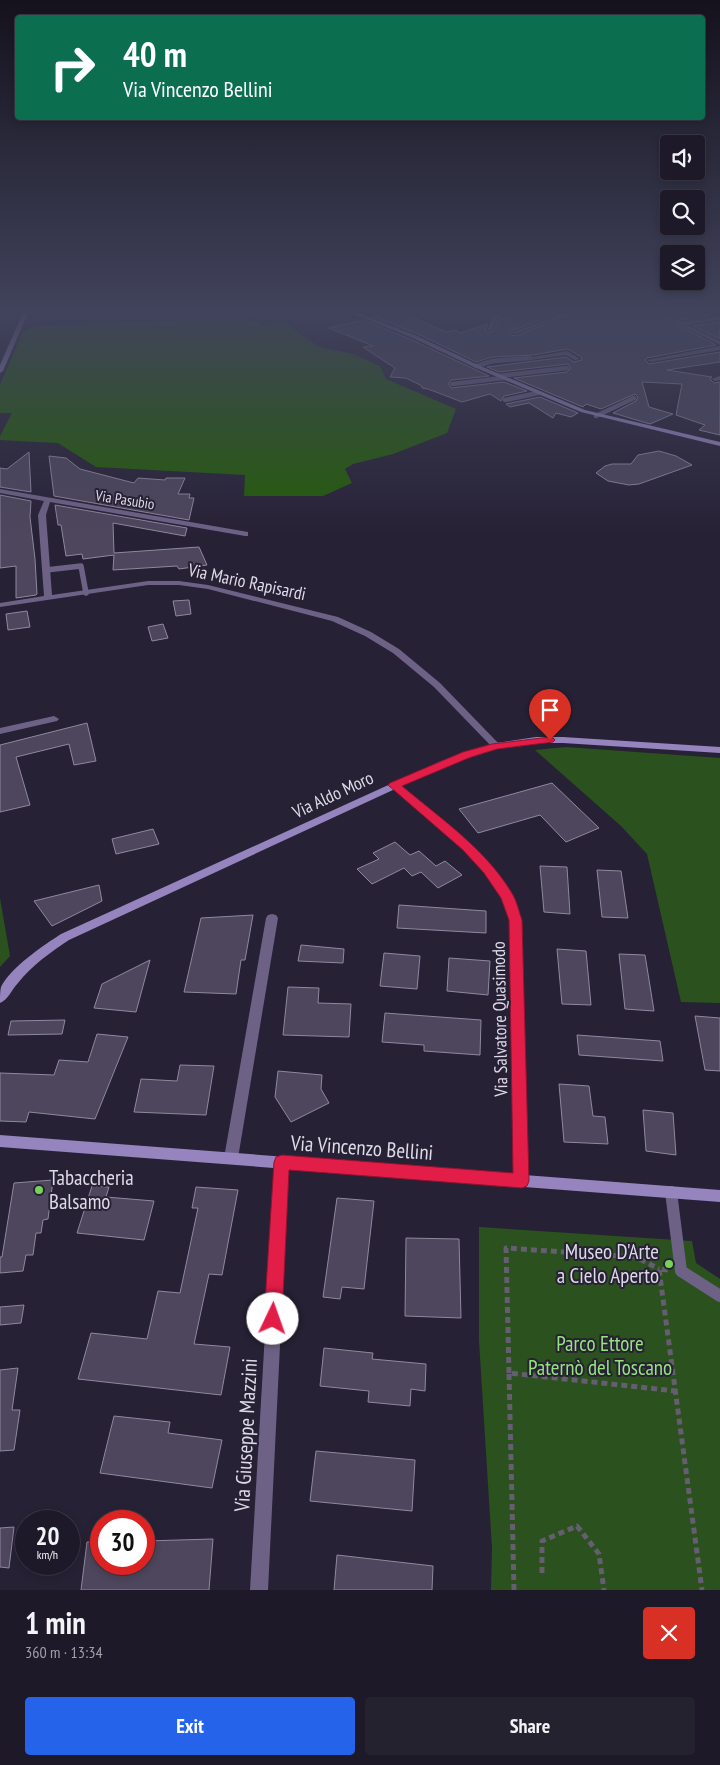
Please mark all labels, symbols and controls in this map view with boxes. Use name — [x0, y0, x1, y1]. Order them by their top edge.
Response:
text: 40 m — [123, 31, 187, 77]
icon: right — [40, 35, 105, 100]
text: Via Vincenzo Bellini — [123, 75, 272, 103]
map controls — [660, 135, 705, 290]
button: sound — [660, 135, 705, 180]
button: search — [660, 190, 705, 235]
button: layers — [660, 245, 705, 290]
street label: Via Pasubio — [93, 485, 156, 514]
street label: Via Mario Rapisardi — [185, 558, 308, 605]
pin — [529, 689, 571, 740]
icon: arrive — [536, 696, 564, 724]
street label: Via Aldo Moro — [288, 766, 377, 824]
street label: Via Salvatore Quasimodo — [487, 941, 512, 1098]
street label: Via Vincenzo Bellini — [289, 1129, 434, 1166]
place label: Tabaccheria Balsamo — [49, 1164, 134, 1215]
marker: Tabaccheria Balsamo — [33, 1184, 45, 1196]
place label: Museo D'Arte a Cielo Aperto — [557, 1238, 659, 1289]
marker: Museo D'Arte a Cielo Aperto — [663, 1258, 675, 1270]
position arrow — [246, 1292, 298, 1344]
park label: Parco Ettore Paternò del Toscano — [528, 1330, 672, 1381]
street label: Via Giuseppe Mazzini — [228, 1358, 263, 1513]
speed limit sign: 30 — [90, 1510, 155, 1575]
text: 20 — [36, 1520, 59, 1552]
text: km/h — [37, 1547, 58, 1562]
text: 1 min — [25, 1603, 86, 1642]
button: close — [643, 1607, 695, 1659]
text: 360 m · 13:34 — [25, 1642, 103, 1662]
button: Exit — [25, 1697, 355, 1755]
button: Share — [365, 1697, 695, 1755]

